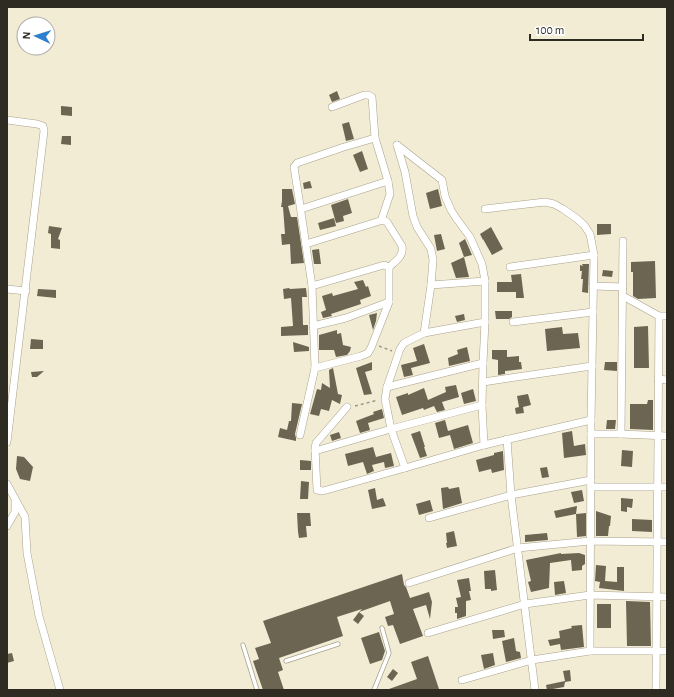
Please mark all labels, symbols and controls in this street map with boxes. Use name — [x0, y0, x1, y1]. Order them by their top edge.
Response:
north arrow — [16, 16, 56, 56]
scale bar — [530, 16, 643, 42]
text: 100 m — [536, 24, 564, 36]
text: N — [21, 31, 32, 40]

